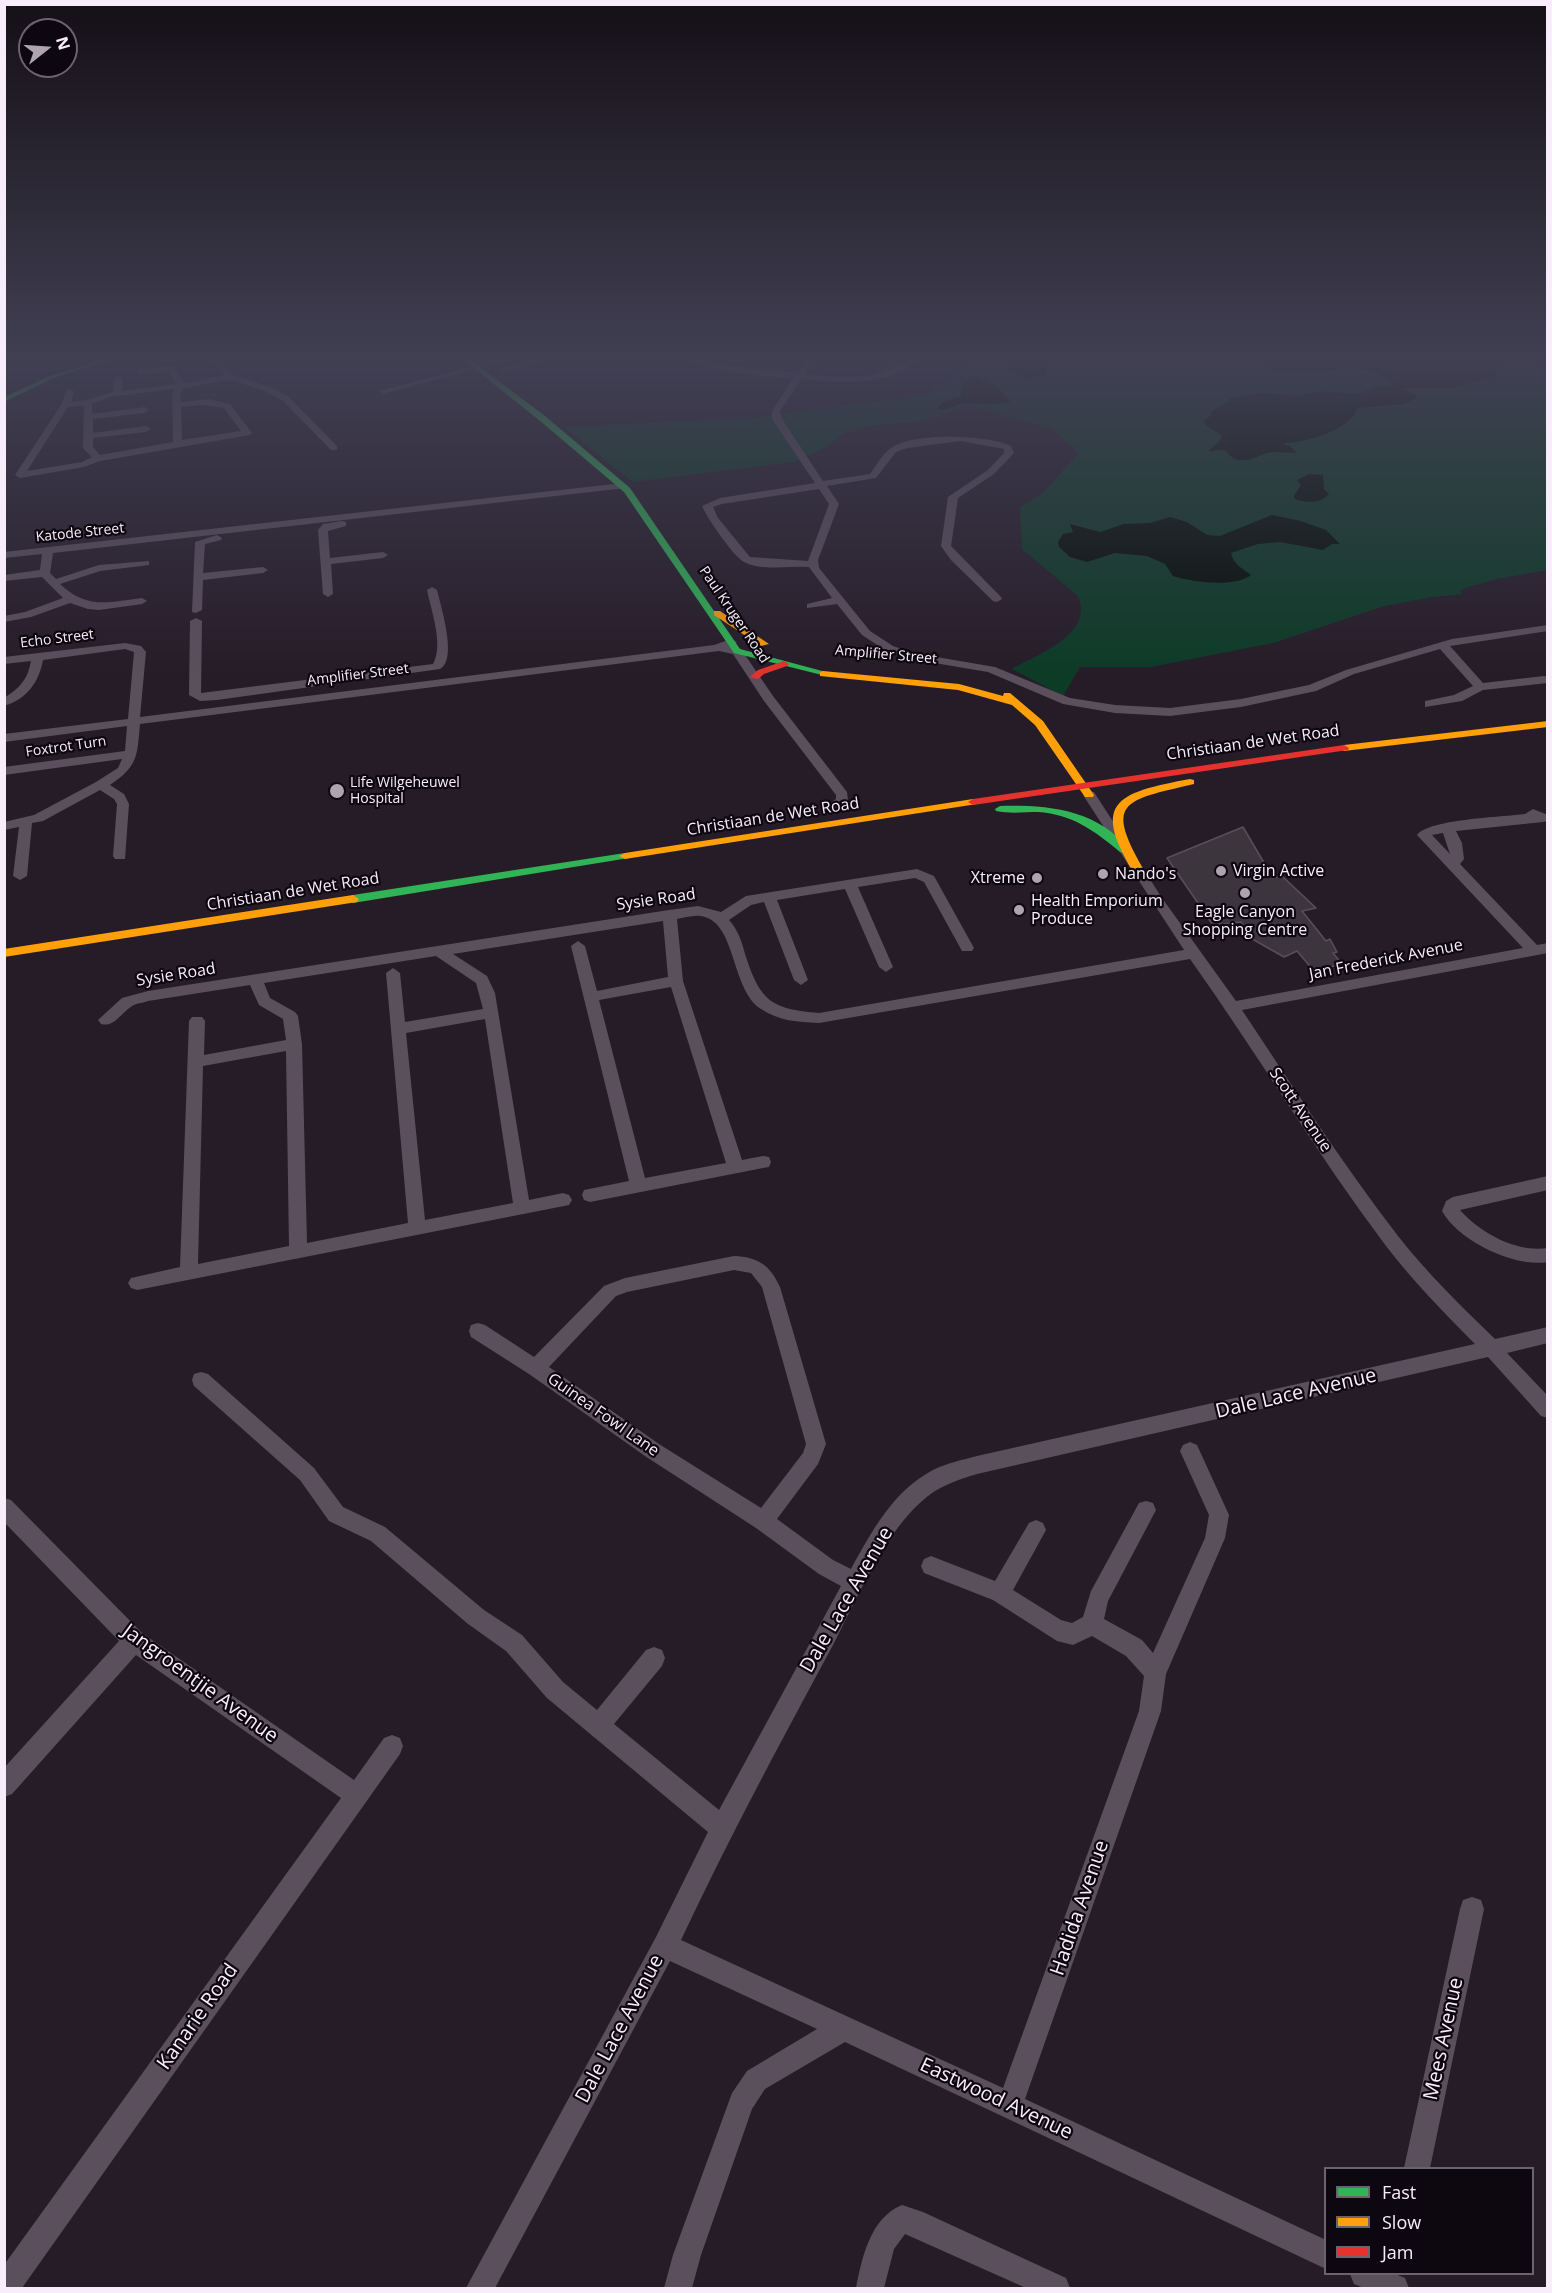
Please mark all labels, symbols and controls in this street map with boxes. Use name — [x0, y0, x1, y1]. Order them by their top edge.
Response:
north arrow — [18, 18, 78, 78]
text: N — [51, 34, 76, 53]
street label: Katode Street — [35, 520, 125, 546]
street label: Paul Kruger Road — [695, 563, 773, 667]
street label: Echo Street — [19, 626, 95, 652]
street label: Amplifier Street — [834, 642, 938, 668]
street label: Amplifier Street — [306, 660, 410, 690]
street label: Christiaan de Wet Road — [1165, 721, 1341, 765]
street label: Foxtrot Turn — [25, 733, 107, 761]
place label: Life Wilgeheuwel Hospital — [350, 775, 460, 808]
marker: Life Wilgeheuwel Hospital — [328, 782, 346, 800]
street label: Christiaan de Wet Road — [685, 794, 861, 840]
place label: Virgin Active — [1233, 861, 1324, 881]
place label: Nando's — [1115, 864, 1176, 884]
marker: Virgin Active — [1214, 864, 1228, 878]
marker: Nando's — [1096, 867, 1110, 881]
place label: Xtreme — [971, 868, 1025, 888]
street label: Christiaan de Wet Road — [205, 869, 381, 915]
marker: Xtreme — [1030, 871, 1044, 885]
street label: Sysie Road — [615, 885, 697, 915]
marker: Eagle Canyon Shopping Centre — [1238, 886, 1252, 900]
place label: Health Emporium Produce — [1031, 891, 1163, 929]
place label: Eagle Canyon Shopping Centre — [1183, 902, 1307, 940]
marker: Health Emporium Produce — [1012, 903, 1026, 917]
street label: Jan Frederick Avenue — [1307, 936, 1465, 984]
street label: Sysie Road — [135, 959, 217, 991]
street label: Scott Avenue — [1265, 1064, 1335, 1156]
street label: Dale Lace Avenue — [1213, 1364, 1379, 1424]
street label: Guinea Fowl Lane — [543, 1369, 663, 1461]
street label: Dale Lace Avenue — [796, 1523, 898, 1677]
street label: Jangroentjie Avenue — [117, 1619, 283, 1749]
street label: Hadida Avenue — [1046, 1837, 1114, 1979]
street label: Dale Lace Avenue — [571, 1951, 669, 2107]
street label: Kanarie Road — [153, 1959, 243, 2075]
street label: Mees Avenue — [1419, 1975, 1469, 2103]
street label: Eastwood Avenue — [916, 2053, 1076, 2145]
legend — [1324, 2167, 1534, 2275]
text: Fast — [1382, 2180, 1416, 2204]
text: Slow — [1382, 2210, 1421, 2234]
text: Jam — [1382, 2240, 1414, 2264]

